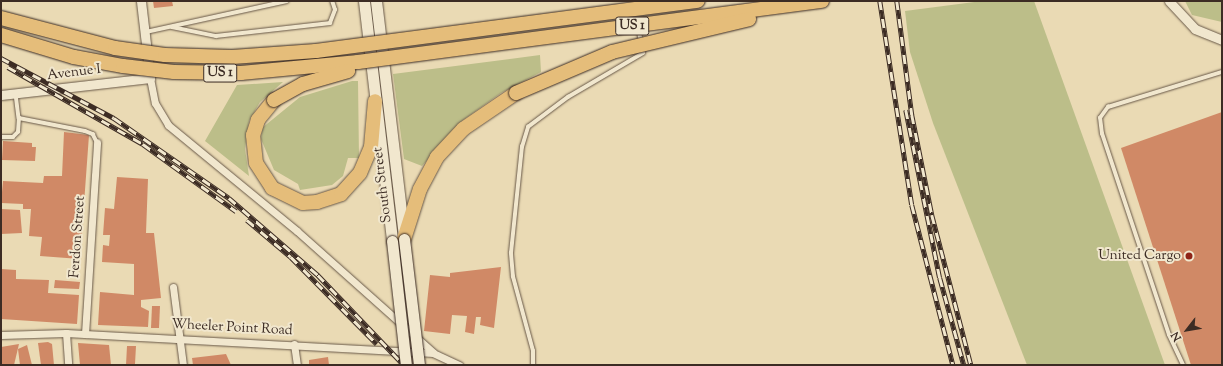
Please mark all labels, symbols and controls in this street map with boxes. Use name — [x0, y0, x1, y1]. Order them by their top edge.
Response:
road number: US 1 — [615, 15, 649, 37]
street label: Avenue I — [46, 61, 102, 85]
road number: US 1 — [203, 62, 237, 84]
street label: South Street — [370, 146, 396, 224]
street label: Ferdon Street — [67, 195, 89, 279]
place label: United Cargo — [1098, 248, 1181, 264]
marker: United Cargo — [1184, 251, 1194, 261]
north arrow — [1167, 310, 1207, 350]
street label: Wheeler Point Road — [171, 316, 293, 340]
text: N — [1168, 328, 1186, 344]

